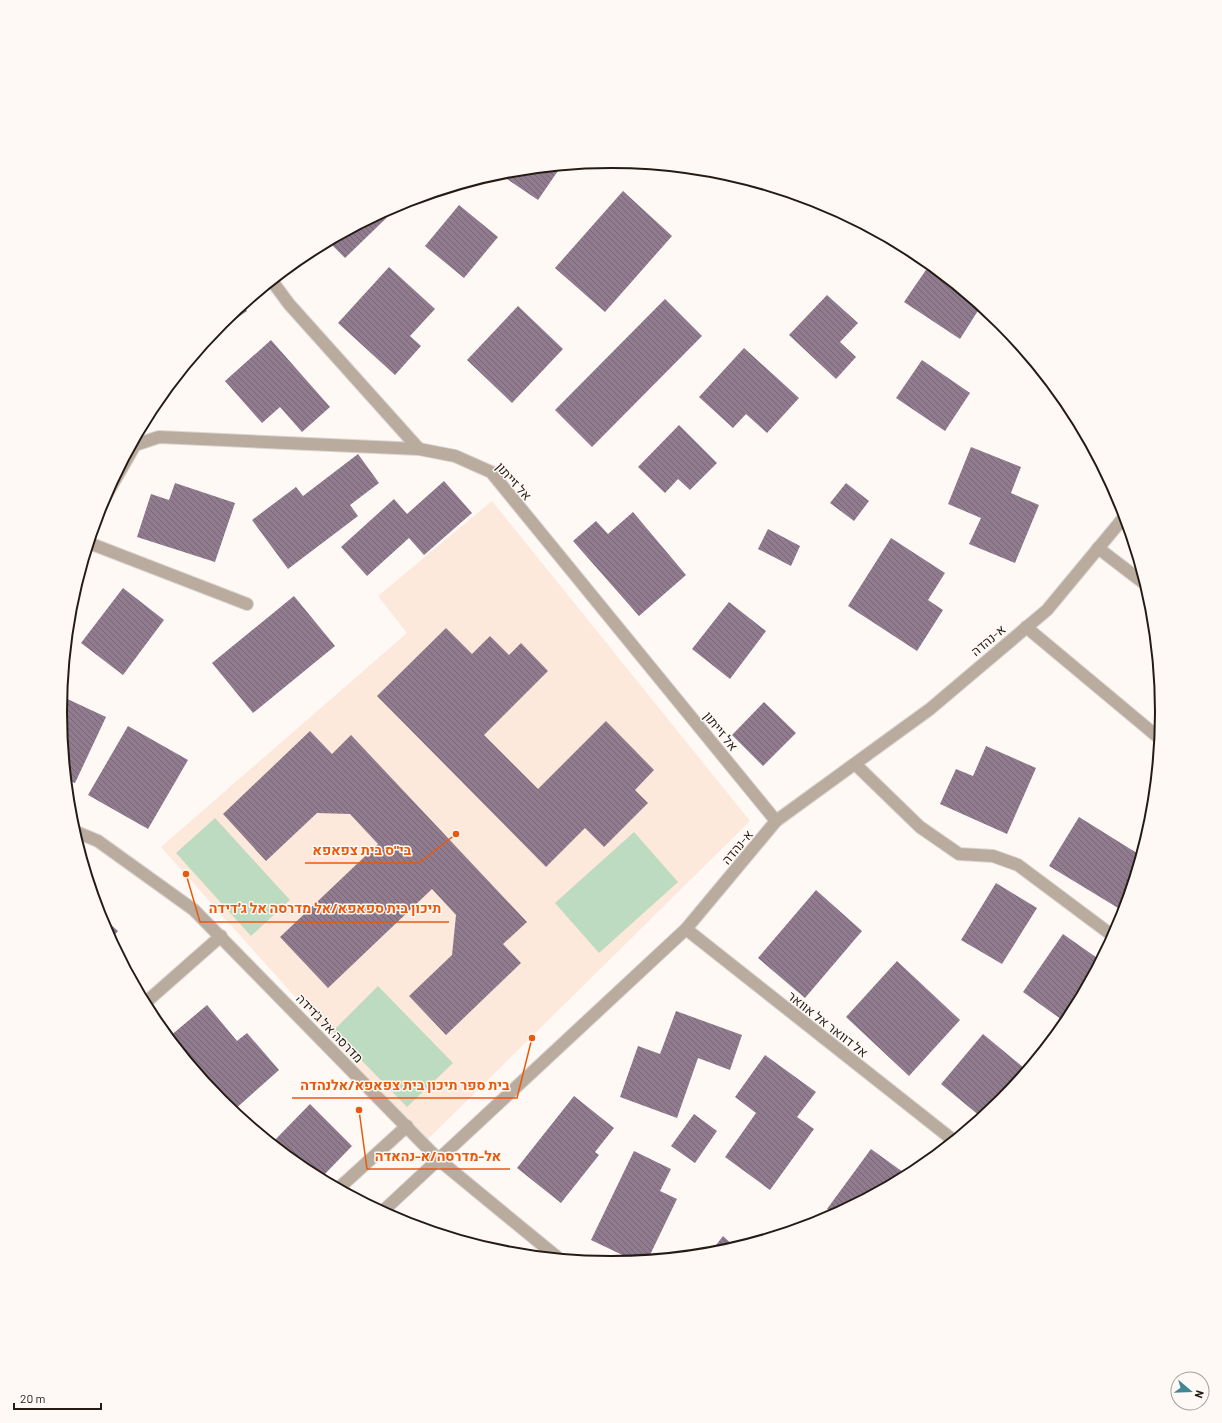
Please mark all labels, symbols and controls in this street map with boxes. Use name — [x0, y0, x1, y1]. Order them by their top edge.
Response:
street label: אל זייתון — [493, 459, 535, 503]
street label: א-נהדה — [967, 621, 1009, 659]
street label: אל זייתון — [700, 708, 742, 754]
street label: א-נהדה — [718, 826, 756, 868]
callout: בי"ס בית צפאפא — [305, 837, 419, 863]
text: בי"ס בית צפאפא — [313, 841, 412, 858]
callout: תיכון בית ספאפא/אל מדרסה אל ג׳דידה — [200, 896, 449, 922]
text: תיכון בית ספאפא/אל מדרסה אל ג׳דידה — [209, 899, 441, 916]
street label: אל דוואר אל אוואר — [785, 988, 871, 1060]
street label: מדרסה אל ג'דידה — [293, 990, 367, 1066]
callout: בית ספר תיכון בית צפאפא/אלנהדה — [292, 1072, 517, 1098]
text: בית ספר תיכון בית צפאפא/אלנהדה — [300, 1076, 510, 1093]
callout: אל-מדרסה/א-נהאדה — [367, 1143, 510, 1169]
text: אל-מדרסה/א-נהאדה — [375, 1147, 501, 1164]
north arrow — [1170, 1371, 1210, 1411]
scale bar — [14, 1385, 101, 1411]
text: N — [1193, 1389, 1207, 1400]
text: 20 m — [20, 1391, 46, 1405]

